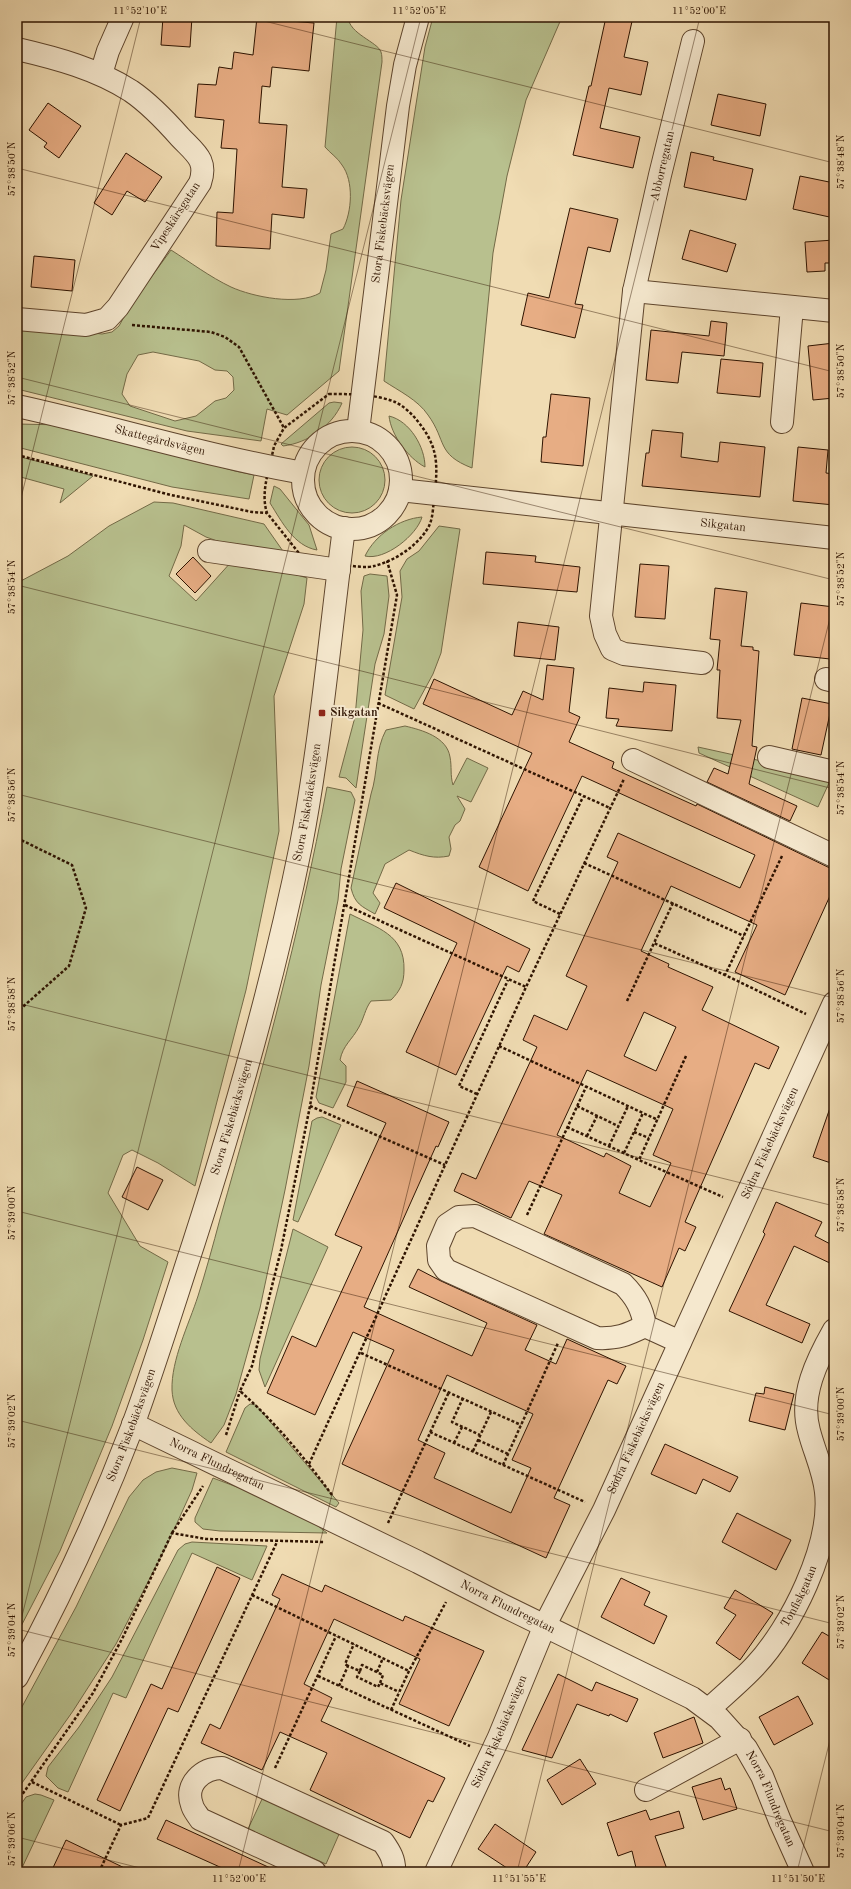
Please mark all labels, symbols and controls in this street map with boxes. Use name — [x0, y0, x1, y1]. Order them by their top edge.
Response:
text: 11°52'10"E — [113, 6, 167, 16]
text: 11°52'05"E — [392, 6, 446, 16]
text: 11°52'00"E — [672, 6, 726, 16]
street label: Abborregatan — [649, 129, 677, 202]
text: 57°38'48"N — [836, 134, 846, 189]
text: 57°38'50"N — [7, 141, 17, 196]
street label: Stora Fiskebäcksvägen — [370, 163, 397, 284]
street label: Vipeskärsgatan — [149, 180, 203, 254]
text: 57°38'50"N — [836, 343, 846, 398]
text: 57°38'52"N — [7, 350, 17, 405]
street label: Skattegårdsvägen — [113, 424, 207, 458]
street label: Sikgatan — [700, 517, 747, 534]
text: 57°38'52"N — [836, 551, 846, 606]
text: 57°38'54"N — [7, 559, 17, 614]
place label: Sikgatan — [330, 707, 378, 719]
marker: Sikgatan — [317, 708, 327, 718]
street label: Stora Fiskebäcksvägen — [292, 742, 324, 863]
text: 57°38'54"N — [836, 760, 846, 815]
text: 57°38'56"N — [7, 767, 17, 822]
text: 57°38'56"N — [836, 968, 846, 1023]
text: 57°38'58"N — [7, 976, 17, 1031]
street label: Stora Fiskebäcksvägen — [210, 1058, 255, 1177]
street label: Södra Fiskebäcksvägen — [740, 1085, 801, 1201]
text: 57°38'58"N — [836, 1177, 846, 1232]
text: 57°39'00"N — [7, 1185, 17, 1240]
street label: Stora Fiskebäcksvägen — [105, 1367, 158, 1484]
street label: Södra Fiskebäcksvägen — [606, 1380, 667, 1496]
text: 57°39'00"N — [836, 1386, 846, 1441]
text: 57°39'02"N — [7, 1393, 17, 1448]
street label: Norra Flundregatan — [167, 1436, 267, 1493]
street label: Tonfiskgatan — [779, 1563, 819, 1630]
street label: Norra Flundregatan — [458, 1579, 557, 1636]
text: 57°39'02"N — [836, 1594, 846, 1649]
text: 57°39'04"N — [7, 1602, 17, 1657]
street label: Södra Fiskebäcksvägen — [470, 1673, 530, 1790]
street label: Norra Flundregatan — [743, 1749, 797, 1849]
text: 57°39'04"N — [836, 1803, 846, 1858]
text: 57°39'06"N — [7, 1811, 17, 1866]
text: 11°52'00"E — [212, 1874, 266, 1884]
text: 11°51'55"E — [492, 1874, 546, 1884]
text: 11°51'50"E — [771, 1874, 825, 1884]

